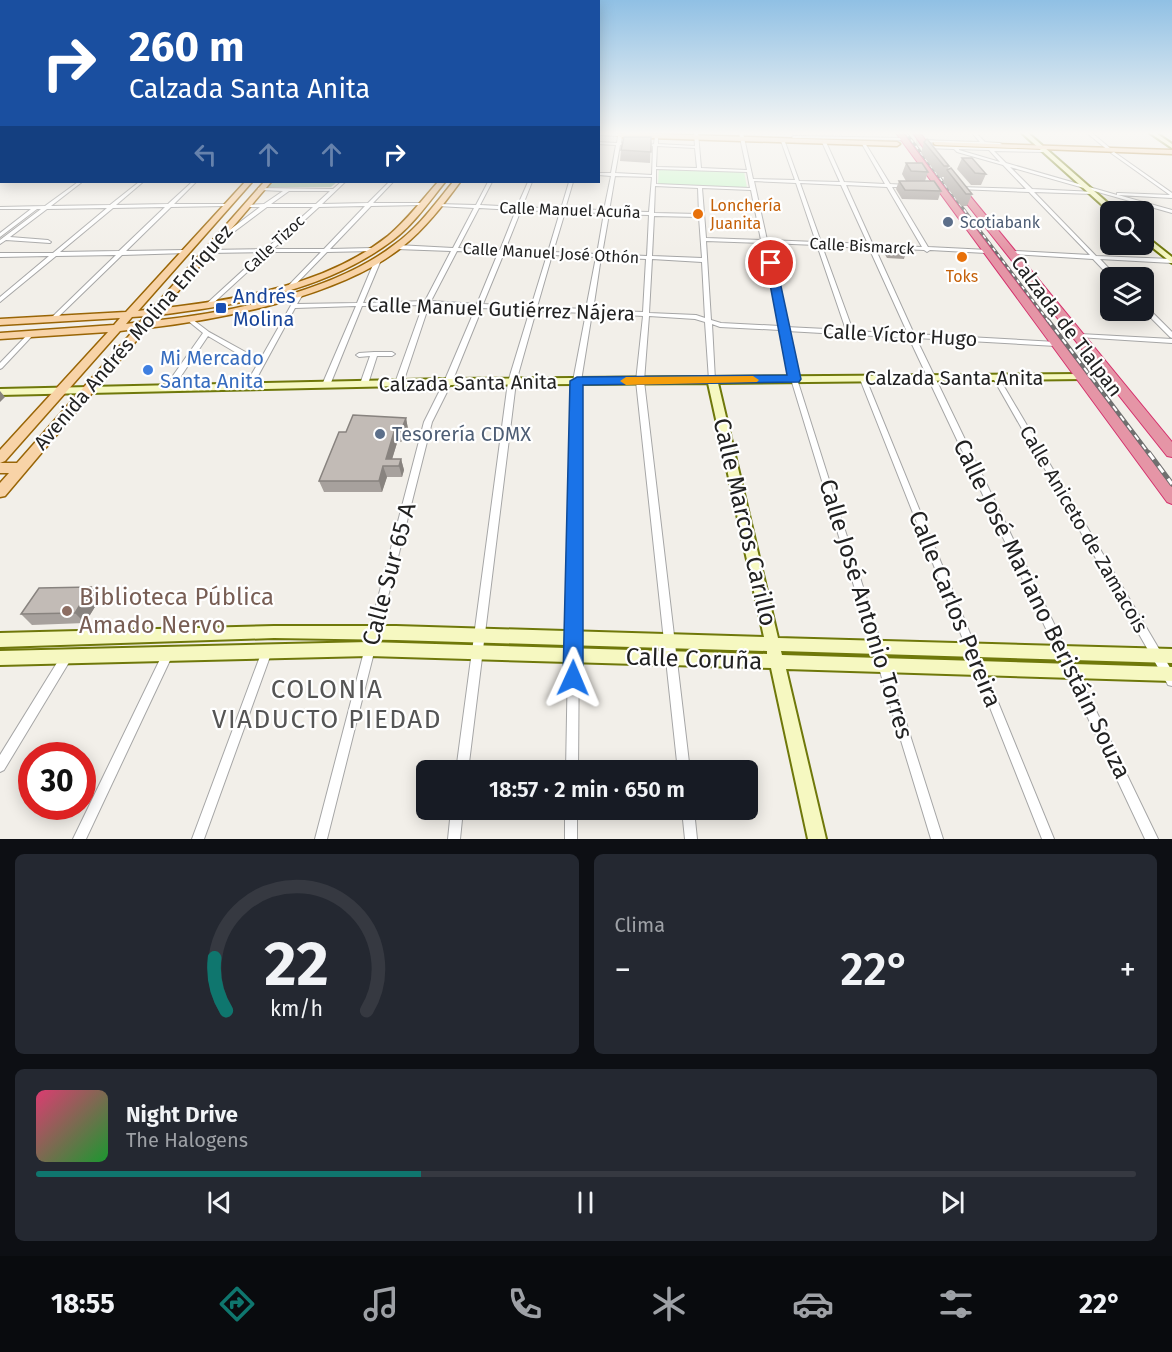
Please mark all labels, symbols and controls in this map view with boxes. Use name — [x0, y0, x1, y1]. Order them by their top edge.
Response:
text: 260 m — [129, 22, 244, 72]
icon: right — [30, 24, 108, 102]
text: Calzada Santa Anita — [129, 73, 370, 105]
icon: left — [189, 138, 222, 171]
icon: ahead — [252, 138, 285, 171]
icon: ahead — [315, 138, 348, 171]
icon: right — [378, 138, 411, 171]
place label: Lonchería Juanita — [710, 196, 781, 233]
street label: Calle Manuel Acuña — [499, 198, 641, 222]
map controls — [1100, 201, 1154, 321]
button: search — [1100, 201, 1154, 255]
marker: Lonchería Juanita — [691, 207, 705, 221]
street label: Calle Tizoc — [240, 211, 309, 277]
place label: Scotiabank — [960, 213, 1041, 232]
marker: Scotiabank — [941, 215, 955, 229]
street label: Avenida Andrés Molina Enríquez — [29, 219, 238, 455]
street label: Calle Bismarck — [809, 234, 916, 258]
pin — [745, 237, 796, 288]
street label: Calle Manuel José Othón — [462, 239, 640, 267]
icon: arrive — [754, 246, 787, 279]
marker: Toks — [955, 250, 969, 264]
street label: Calzada de Tlalpan — [1006, 251, 1128, 401]
place label: Toks — [946, 267, 978, 286]
button: layers — [1100, 267, 1154, 321]
place label: Andrés Molina — [233, 284, 296, 331]
street label: Calle Manuel Gutiérrez Nájera — [367, 292, 635, 326]
marker: Andrés Molina — [214, 301, 228, 315]
street label: Calle Víctor Hugo — [822, 319, 978, 351]
place label: Mi Mercado Santa Anita — [160, 346, 264, 393]
marker: Mi Mercado Santa Anita — [141, 363, 155, 377]
street label: Calzada Santa Anita — [865, 366, 1043, 390]
street label: Calzada Santa Anita — [378, 369, 558, 397]
street label: Calle Marcos Carillo — [707, 415, 783, 629]
street label: Calle Aniceto de Zamacois — [1015, 421, 1153, 637]
place label: Tesorería CDMX — [392, 422, 531, 446]
marker: Tesorería CDMX — [373, 427, 387, 441]
street label: Calle José Mariano Beristáin Souza — [947, 435, 1137, 783]
street label: Calle José Antonio Torres — [813, 476, 919, 742]
street label: Calle Sur 65 A — [356, 499, 422, 649]
street label: Calle Carlos Pereira — [903, 507, 1007, 711]
place label: Biblioteca Pública Amado Nervo — [79, 583, 274, 639]
marker: Biblioteca Pública Amado Nervo — [60, 604, 74, 618]
street label: Calle Coruña — [625, 643, 763, 675]
position arrow — [541, 646, 605, 710]
district label: COLONIA VIADUCTO PIEDAD — [212, 674, 442, 735]
speed limit sign: 30 — [18, 742, 96, 820]
text: 18:57 · 2 min · 650 m — [489, 776, 685, 803]
text: Clima — [615, 913, 665, 937]
text: 22 — [264, 927, 329, 1002]
text: 22° — [841, 943, 910, 997]
text: − — [615, 950, 631, 990]
text: + — [1120, 950, 1136, 990]
text: km/h — [270, 996, 323, 1022]
text: Night Drive — [126, 1101, 238, 1128]
text: The Halogens — [126, 1128, 248, 1152]
icon: previous — [203, 1186, 236, 1219]
icon: pause — [569, 1186, 602, 1219]
icon: next — [936, 1186, 969, 1219]
icon: directions — [216, 1283, 258, 1325]
icon: music — [360, 1283, 402, 1325]
icon: phone — [504, 1283, 546, 1325]
icon: climate — [648, 1283, 690, 1325]
icon: car — [792, 1283, 834, 1325]
icon: filters — [935, 1283, 977, 1325]
text: 18:55 — [51, 1288, 115, 1320]
text: 22° — [1079, 1288, 1121, 1320]

